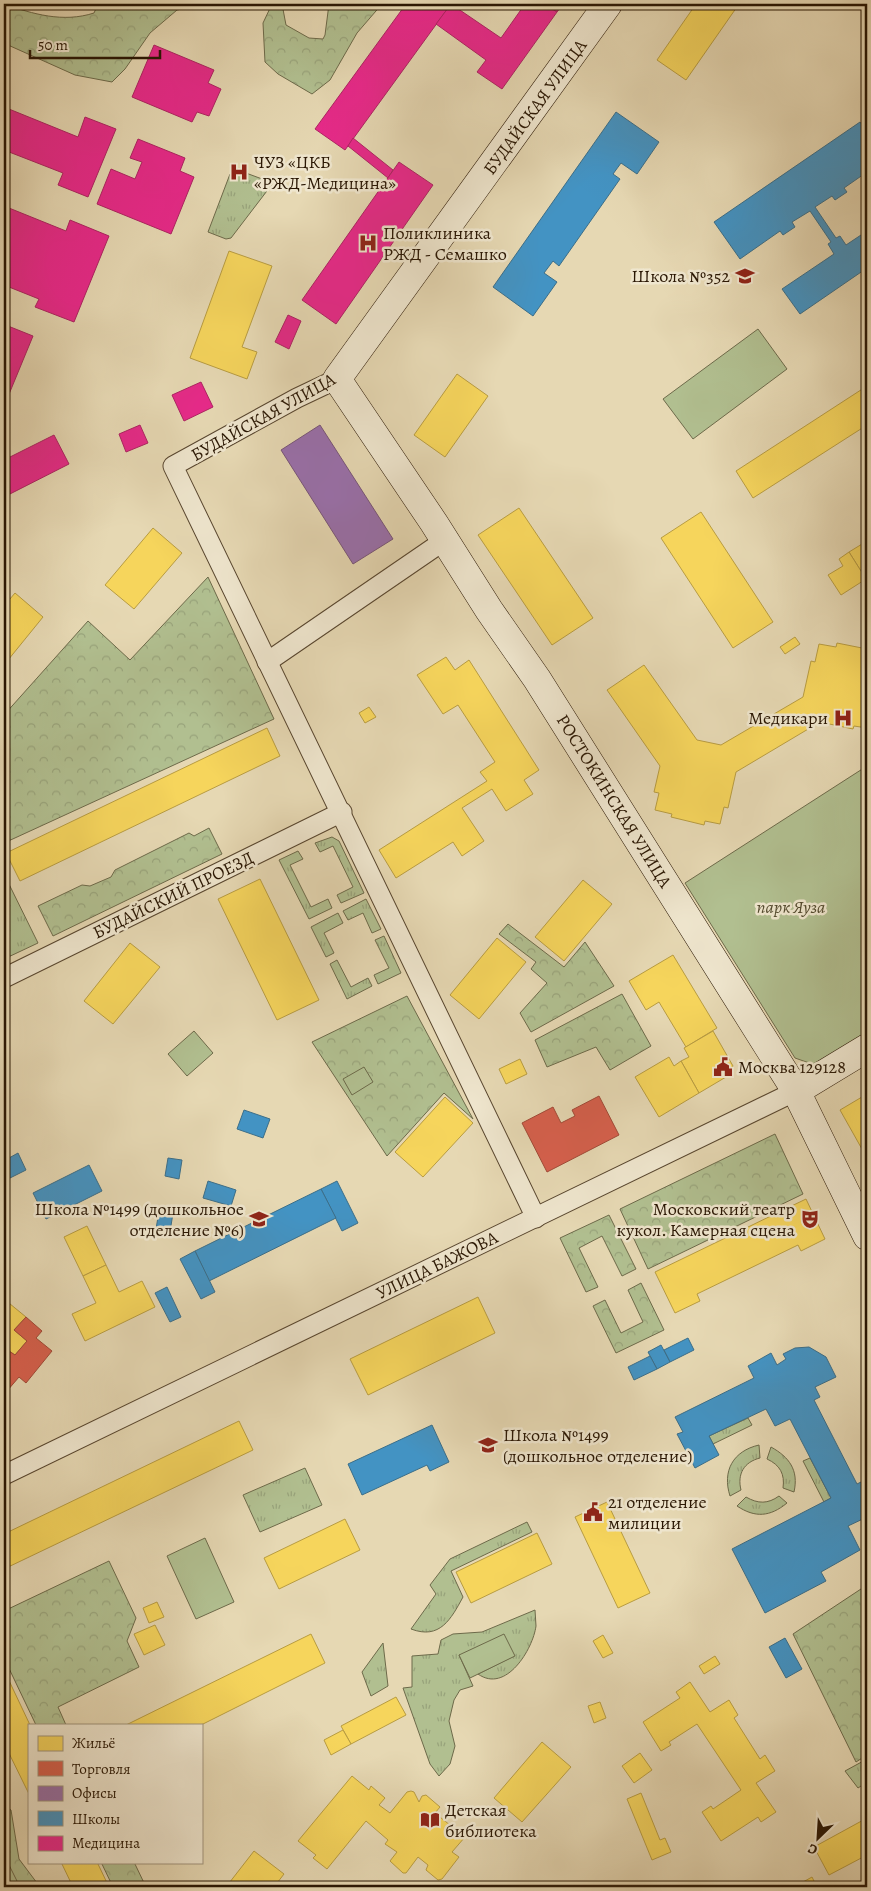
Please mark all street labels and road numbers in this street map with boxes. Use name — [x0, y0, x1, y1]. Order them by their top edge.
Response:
street label: БУДАЙСКАЯ УЛИЦА — [478, 34, 593, 180]
street label: БУДАЙСКАЯ УЛИЦА — [186, 367, 340, 467]
street label: РОСТОКИНСКАЯ УЛИЦА — [551, 710, 677, 893]
street label: БУДАЙСКИЙ ПРОЕЗД — [89, 846, 257, 944]
street label: УЛИЦА БАЖОВА — [372, 1225, 502, 1305]

